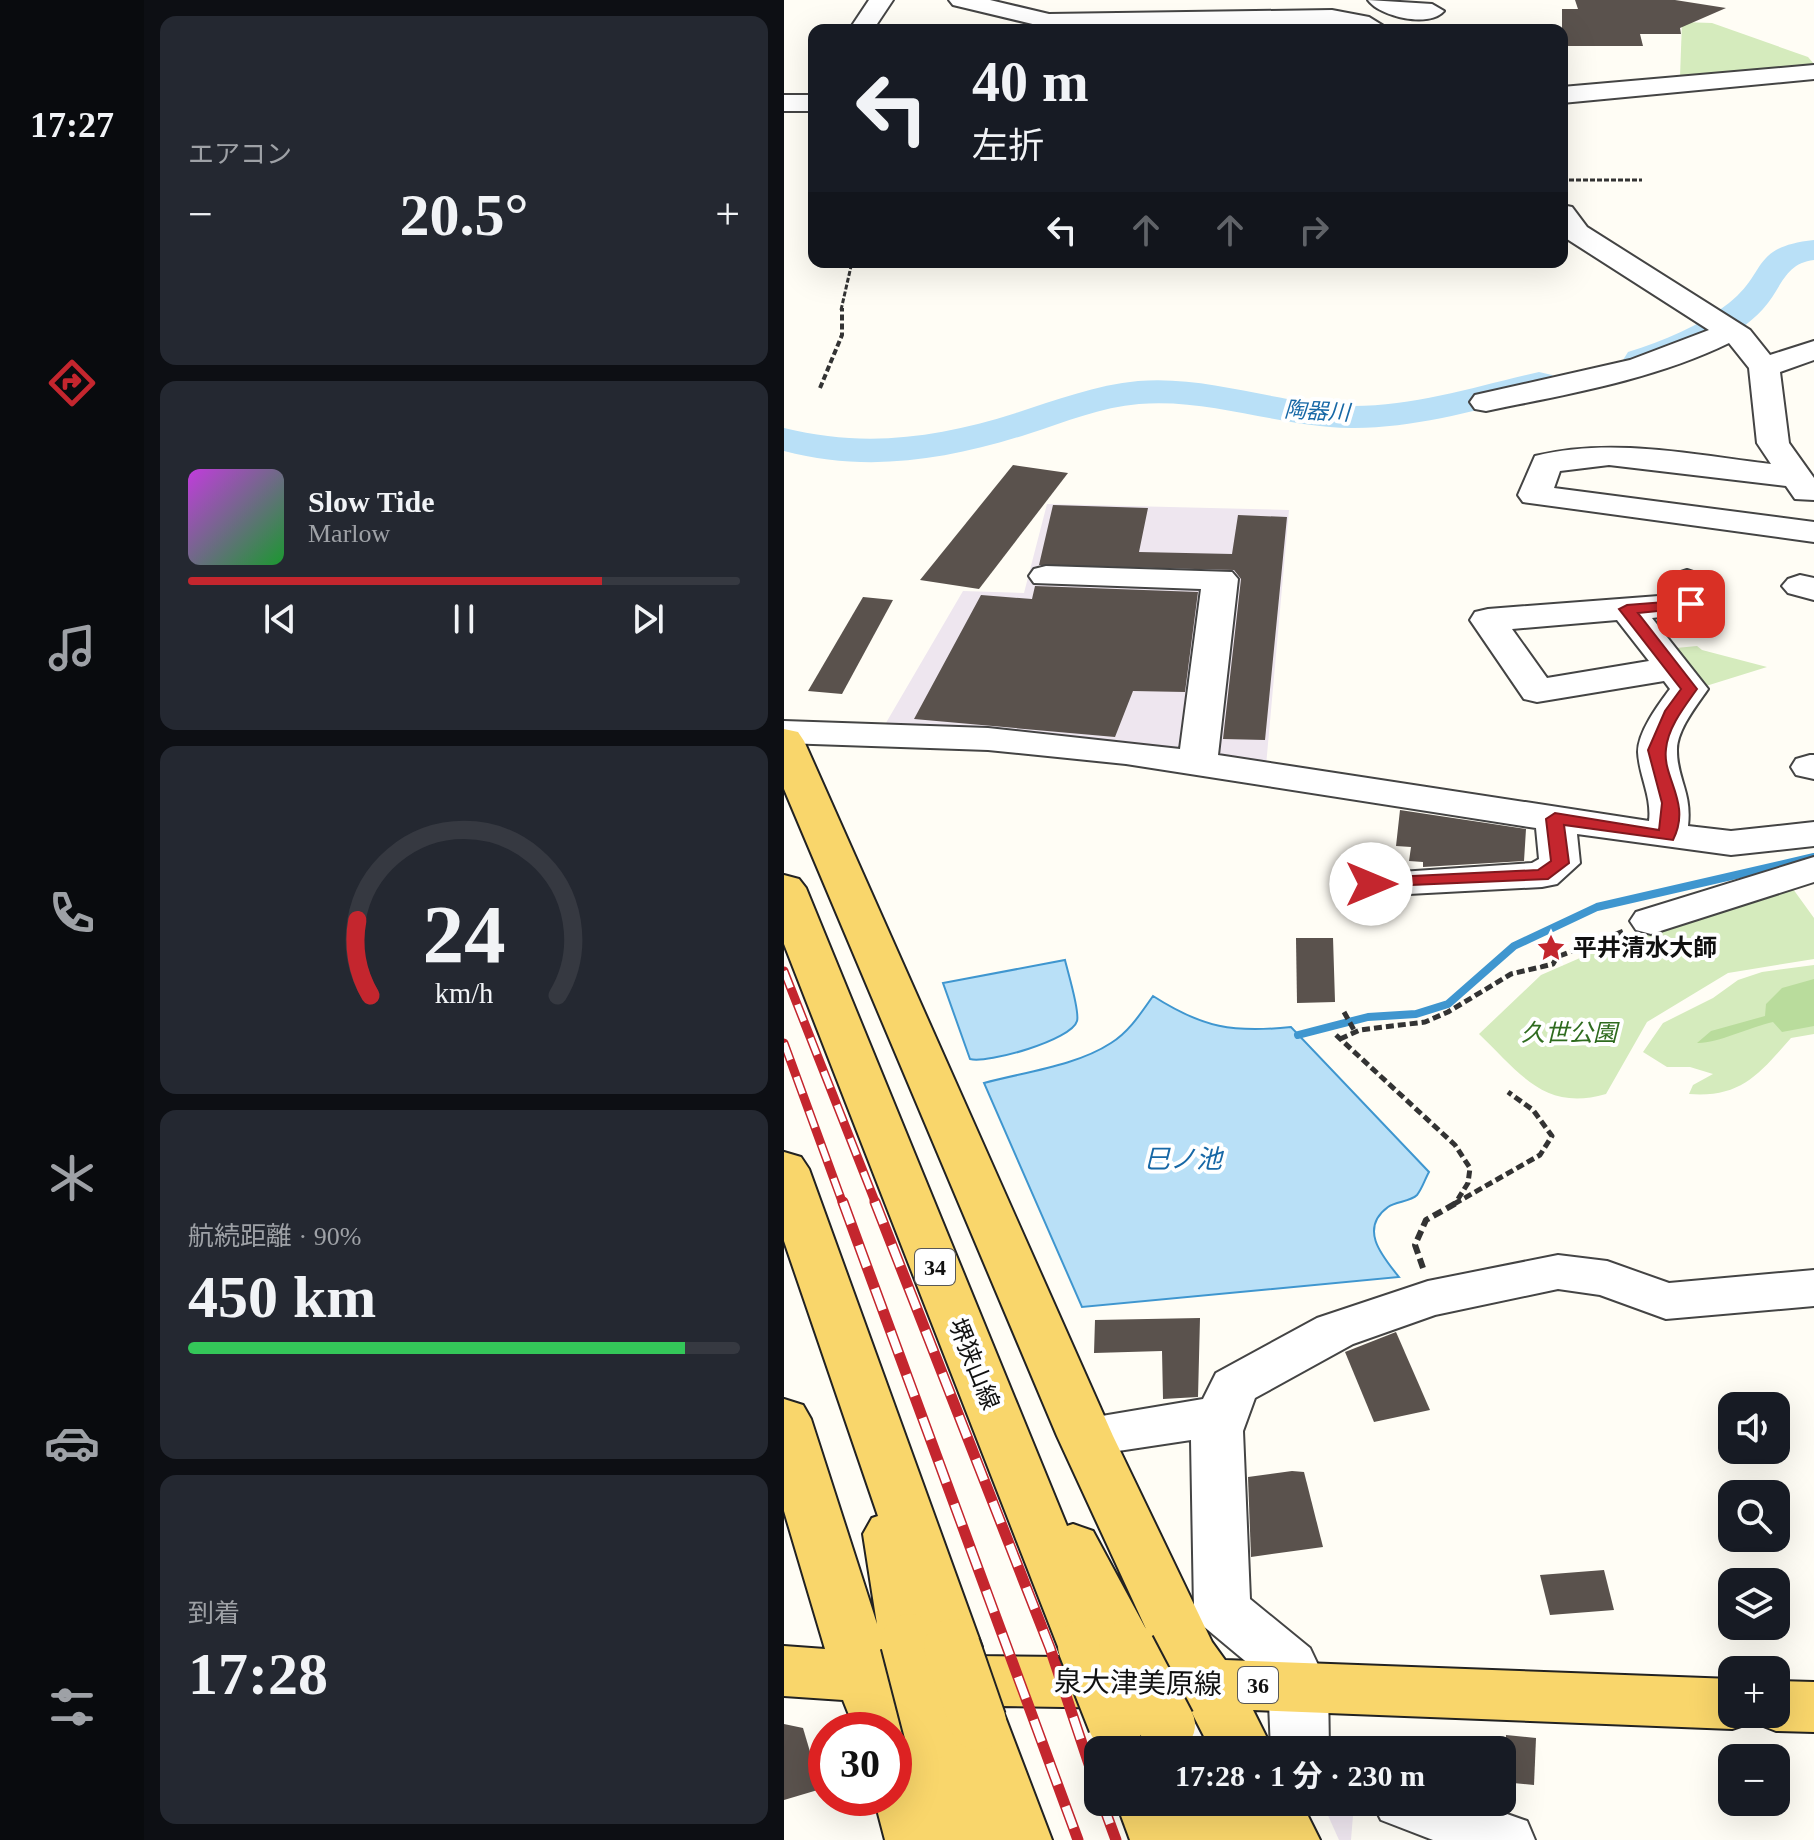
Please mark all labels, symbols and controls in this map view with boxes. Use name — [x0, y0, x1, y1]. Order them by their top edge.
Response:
text: 40 m — [972, 51, 1089, 113]
icon: left — [840, 56, 944, 160]
text: 17:27 — [30, 105, 114, 145]
text: 左折 — [972, 126, 1044, 166]
text: エアコン — [188, 140, 292, 169]
text: 20.5° — [400, 182, 529, 248]
text: − — [188, 190, 213, 239]
text: + — [715, 190, 740, 239]
icon: left — [1040, 208, 1084, 252]
icon: ahead — [1124, 208, 1168, 252]
icon: ahead — [1208, 208, 1252, 252]
icon: right — [1292, 208, 1336, 252]
icon: directions — [44, 355, 100, 411]
water label: 陶器川 — [1283, 397, 1353, 425]
text: Slow Tide — [308, 485, 434, 518]
text: Marlow — [308, 519, 390, 548]
pin — [1657, 570, 1725, 638]
icon: arrive — [1669, 582, 1713, 626]
icon: previous — [258, 597, 302, 641]
icon: pause — [442, 597, 486, 641]
icon: next — [626, 597, 670, 641]
icon: music — [44, 620, 100, 676]
position arrow — [1329, 842, 1413, 926]
icon: phone — [44, 885, 100, 941]
text: 24 — [422, 888, 506, 980]
place icon: 平井清水大師 — [1536, 933, 1566, 963]
place label: 平井清水大師 — [1573, 935, 1717, 961]
text: km/h — [435, 978, 493, 1009]
park label: 久世公園 — [1521, 1020, 1620, 1046]
water label: 巳ノ池 — [1144, 1145, 1225, 1174]
icon: climate — [44, 1150, 100, 1206]
text: 航続距離 · 90% — [188, 1222, 361, 1251]
road number: 34 — [915, 1249, 955, 1285]
text: 450 km — [188, 1264, 376, 1330]
street label: 堺狭山線 — [944, 1315, 1004, 1413]
map controls — [1718, 1392, 1790, 1816]
button: sound — [1718, 1392, 1790, 1464]
icon: car — [44, 1415, 100, 1471]
button: search — [1718, 1480, 1790, 1552]
button: layers — [1718, 1568, 1790, 1640]
text: 到着 — [188, 1599, 240, 1628]
text: 17:28 — [188, 1641, 328, 1707]
button: + — [1718, 1656, 1790, 1728]
street label: 泉大津美原線 — [1054, 1666, 1222, 1700]
road number: 36 — [1238, 1667, 1278, 1703]
icon: filters — [44, 1679, 100, 1735]
speed limit sign: 30 — [808, 1712, 912, 1816]
button: − — [1718, 1744, 1790, 1816]
text: 17:28 · 1 分 · 230 m — [1175, 1759, 1425, 1792]

